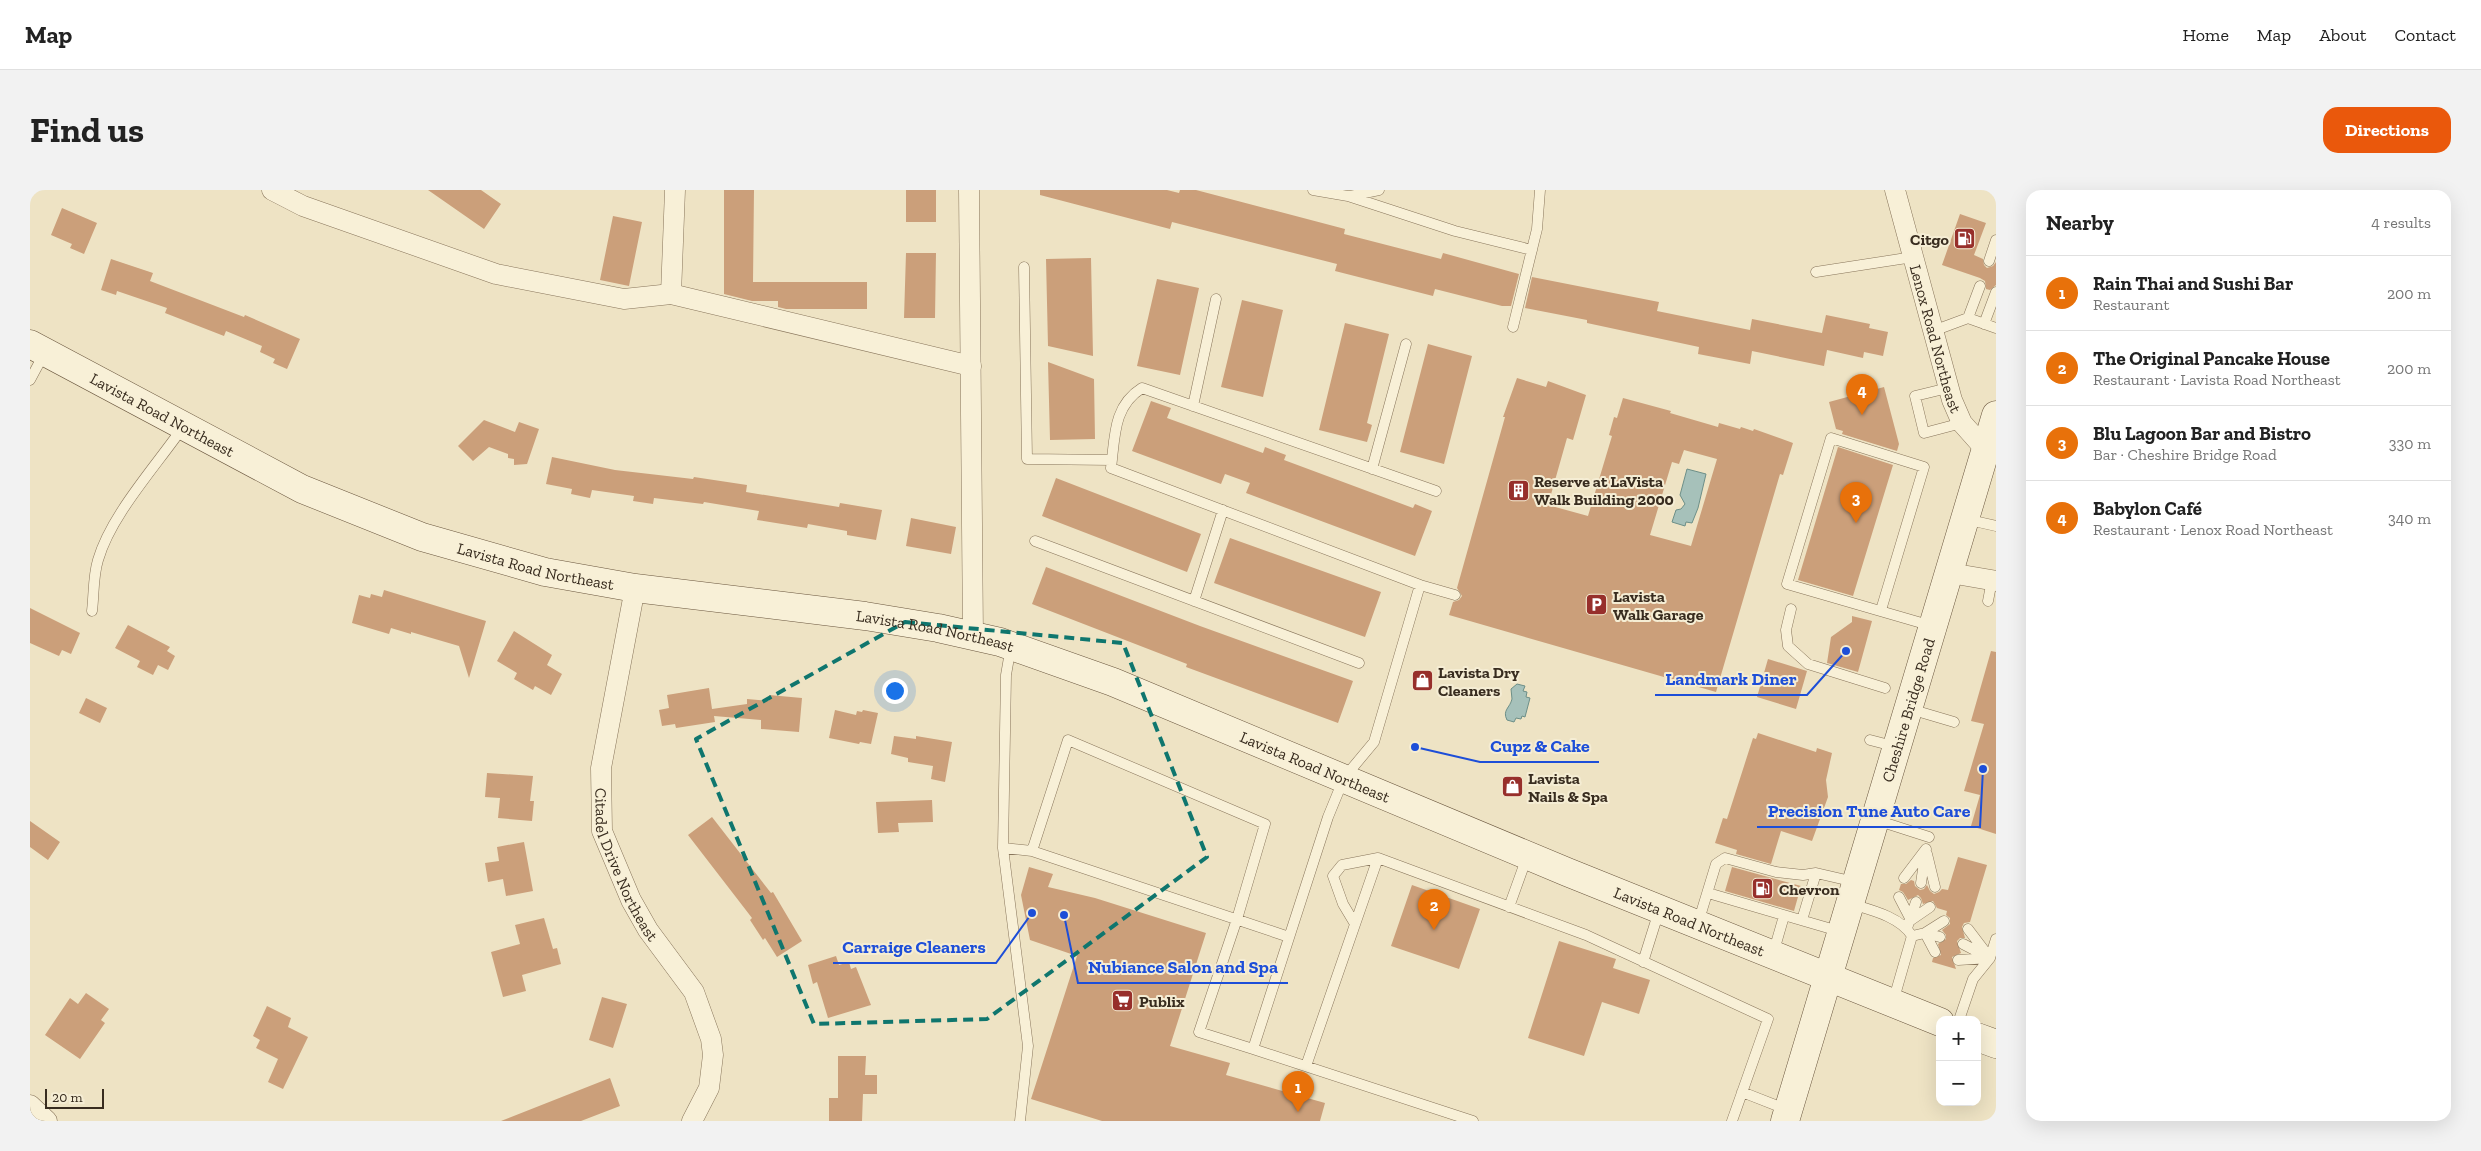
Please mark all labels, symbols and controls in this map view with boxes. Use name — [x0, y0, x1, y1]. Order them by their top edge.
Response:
text: Map — [25, 20, 72, 49]
text: Home — [2182, 24, 2229, 46]
text: Map — [2257, 24, 2291, 46]
text: About — [2319, 24, 2366, 46]
text: Contact — [2394, 24, 2456, 46]
button: Directions — [2323, 107, 2451, 153]
text: Find us — [30, 109, 144, 151]
text: Nearby — [2046, 210, 2114, 235]
text: 4 results — [2371, 213, 2431, 232]
fuel station icon: Citgo — [1953, 227, 1977, 251]
place label: Citgo — [1910, 230, 1950, 249]
street label: Lenox Road Northeast — [1906, 263, 1965, 416]
text: Rain Thai and Sushi Bar — [2093, 272, 2293, 295]
text: 1 — [2059, 284, 2065, 303]
text: 200 m — [2387, 284, 2431, 303]
text: Restaurant — [2093, 295, 2169, 314]
text: The Original Pancake House — [2093, 347, 2330, 370]
text: 2 — [2058, 359, 2066, 378]
text: 200 m — [2387, 359, 2431, 378]
street label: Lavista Road Northeast — [87, 369, 238, 461]
text: Restaurant · Lavista Road Northeast — [2093, 370, 2341, 389]
pin: 4 — [1846, 374, 1878, 415]
text: Blu Lagoon Bar and Bistro — [2093, 422, 2311, 445]
text: 3 — [2058, 434, 2066, 453]
text: 330 m — [2389, 434, 2431, 453]
text: Bar · Cheshire Bridge Road — [2093, 445, 2277, 464]
place label: Reserve at LaVista Walk Building 2000 — [1534, 472, 1674, 509]
building icon: Reserve at LaVista Walk Building 2000 — [1506, 478, 1530, 502]
pin: 3 — [1840, 482, 1872, 523]
text: Babylon Café — [2093, 497, 2202, 520]
text: 4 — [2057, 509, 2067, 528]
text: 340 m — [2388, 509, 2431, 528]
text: Restaurant · Lenox Road Northeast — [2093, 520, 2333, 539]
street label: Lavista Road Northeast — [455, 539, 616, 594]
place label: Lavista Walk Garage — [1613, 587, 1704, 624]
parking icon: Lavista Walk Garage — [1585, 593, 1609, 617]
street label: Lavista Road Northeast — [855, 606, 1017, 656]
street label: Cheshire Bridge Road — [1878, 636, 1939, 784]
callout: Landmark Diner — [1655, 662, 1807, 695]
place label: Lavista Dry Cleaners — [1438, 663, 1520, 700]
text: Landmark Diner — [1665, 668, 1797, 690]
shop icon: Lavista Dry Cleaners — [1410, 669, 1434, 693]
your location — [882, 678, 908, 704]
street label: Lavista Road Northeast — [1237, 727, 1393, 807]
callout: Cupz & Cake — [1480, 729, 1599, 762]
text: Cupz & Cake — [1490, 735, 1590, 757]
place label: Lavista Nails & Spa — [1528, 769, 1608, 806]
shop icon: Lavista Nails & Spa — [1500, 775, 1524, 799]
street label: Citadel Drive Northeast — [591, 788, 662, 945]
callout: Precision Tune Auto Care — [1757, 794, 1980, 827]
text: Precision Tune Auto Care — [1768, 800, 1971, 822]
fuel station icon: Chevron — [1751, 877, 1775, 901]
place label: Chevron — [1779, 880, 1840, 899]
street label: Lavista Road Northeast — [1611, 883, 1767, 961]
pin: 2 — [1418, 889, 1450, 930]
callout: Carraige Cleaners — [833, 930, 996, 963]
text: Carraige Cleaners — [842, 936, 986, 958]
callout: Nubiance Salon and Spa — [1078, 950, 1288, 983]
text: Nubiance Salon and Spa — [1088, 956, 1278, 978]
supermarket icon: Publix — [1111, 989, 1135, 1013]
place label: Publix — [1139, 992, 1185, 1011]
map controls — [1936, 1016, 1981, 1106]
button: + — [1936, 1016, 1981, 1061]
button: − — [1936, 1061, 1981, 1106]
pin: 1 — [1282, 1071, 1314, 1112]
scale bar — [45, 1086, 104, 1109]
text: 20 m — [52, 1089, 83, 1106]

